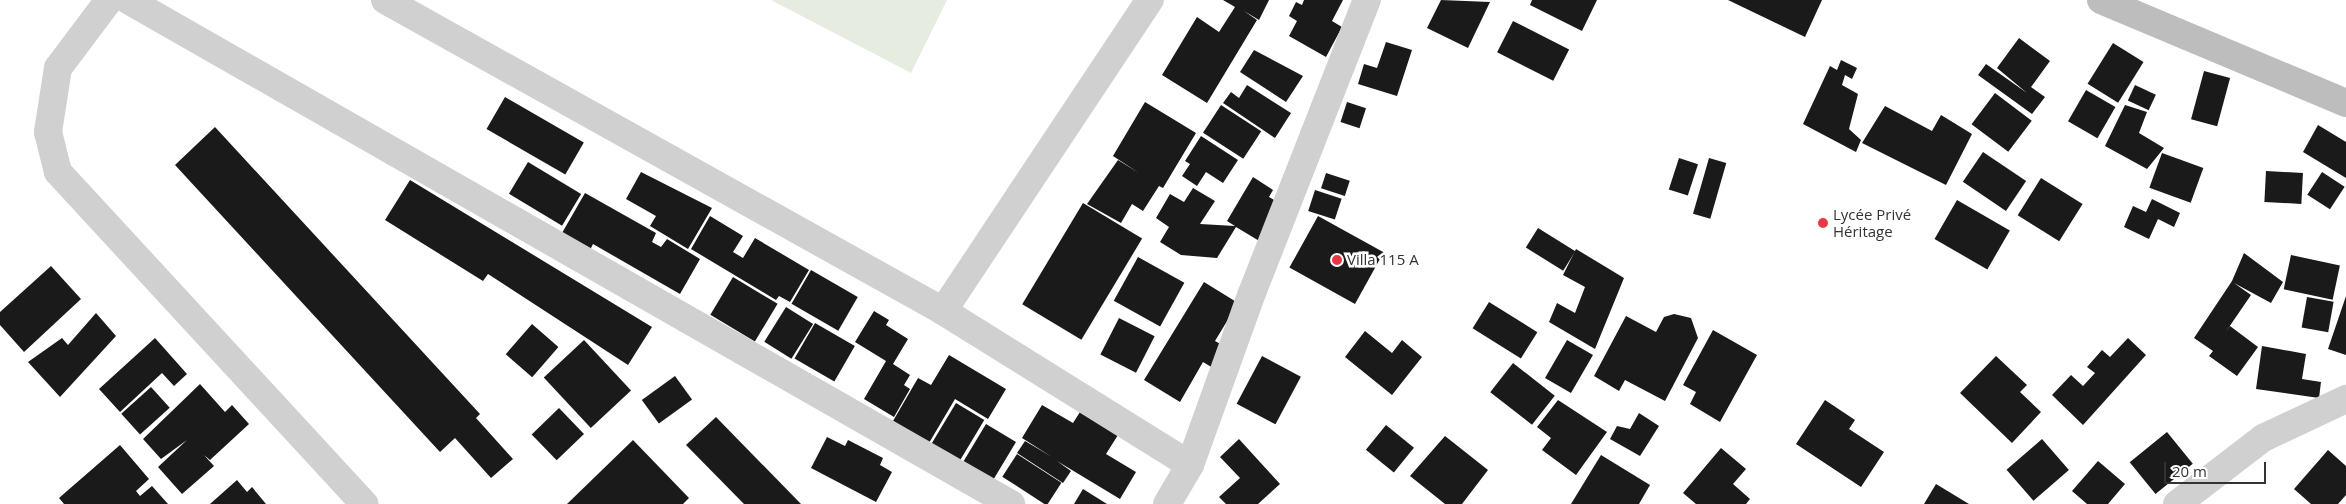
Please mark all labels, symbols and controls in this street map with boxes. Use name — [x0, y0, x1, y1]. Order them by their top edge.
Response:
place label: Lycée Privé Héritage — [1833, 205, 1911, 240]
marker: Lycée Privé Héritage — [1817, 217, 1829, 229]
place label: Villa 115 A — [1347, 251, 1419, 269]
marker: Villa 115 A — [1331, 254, 1343, 266]
scale bar — [2166, 452, 2268, 484]
text: 20 m — [2172, 461, 2207, 481]

